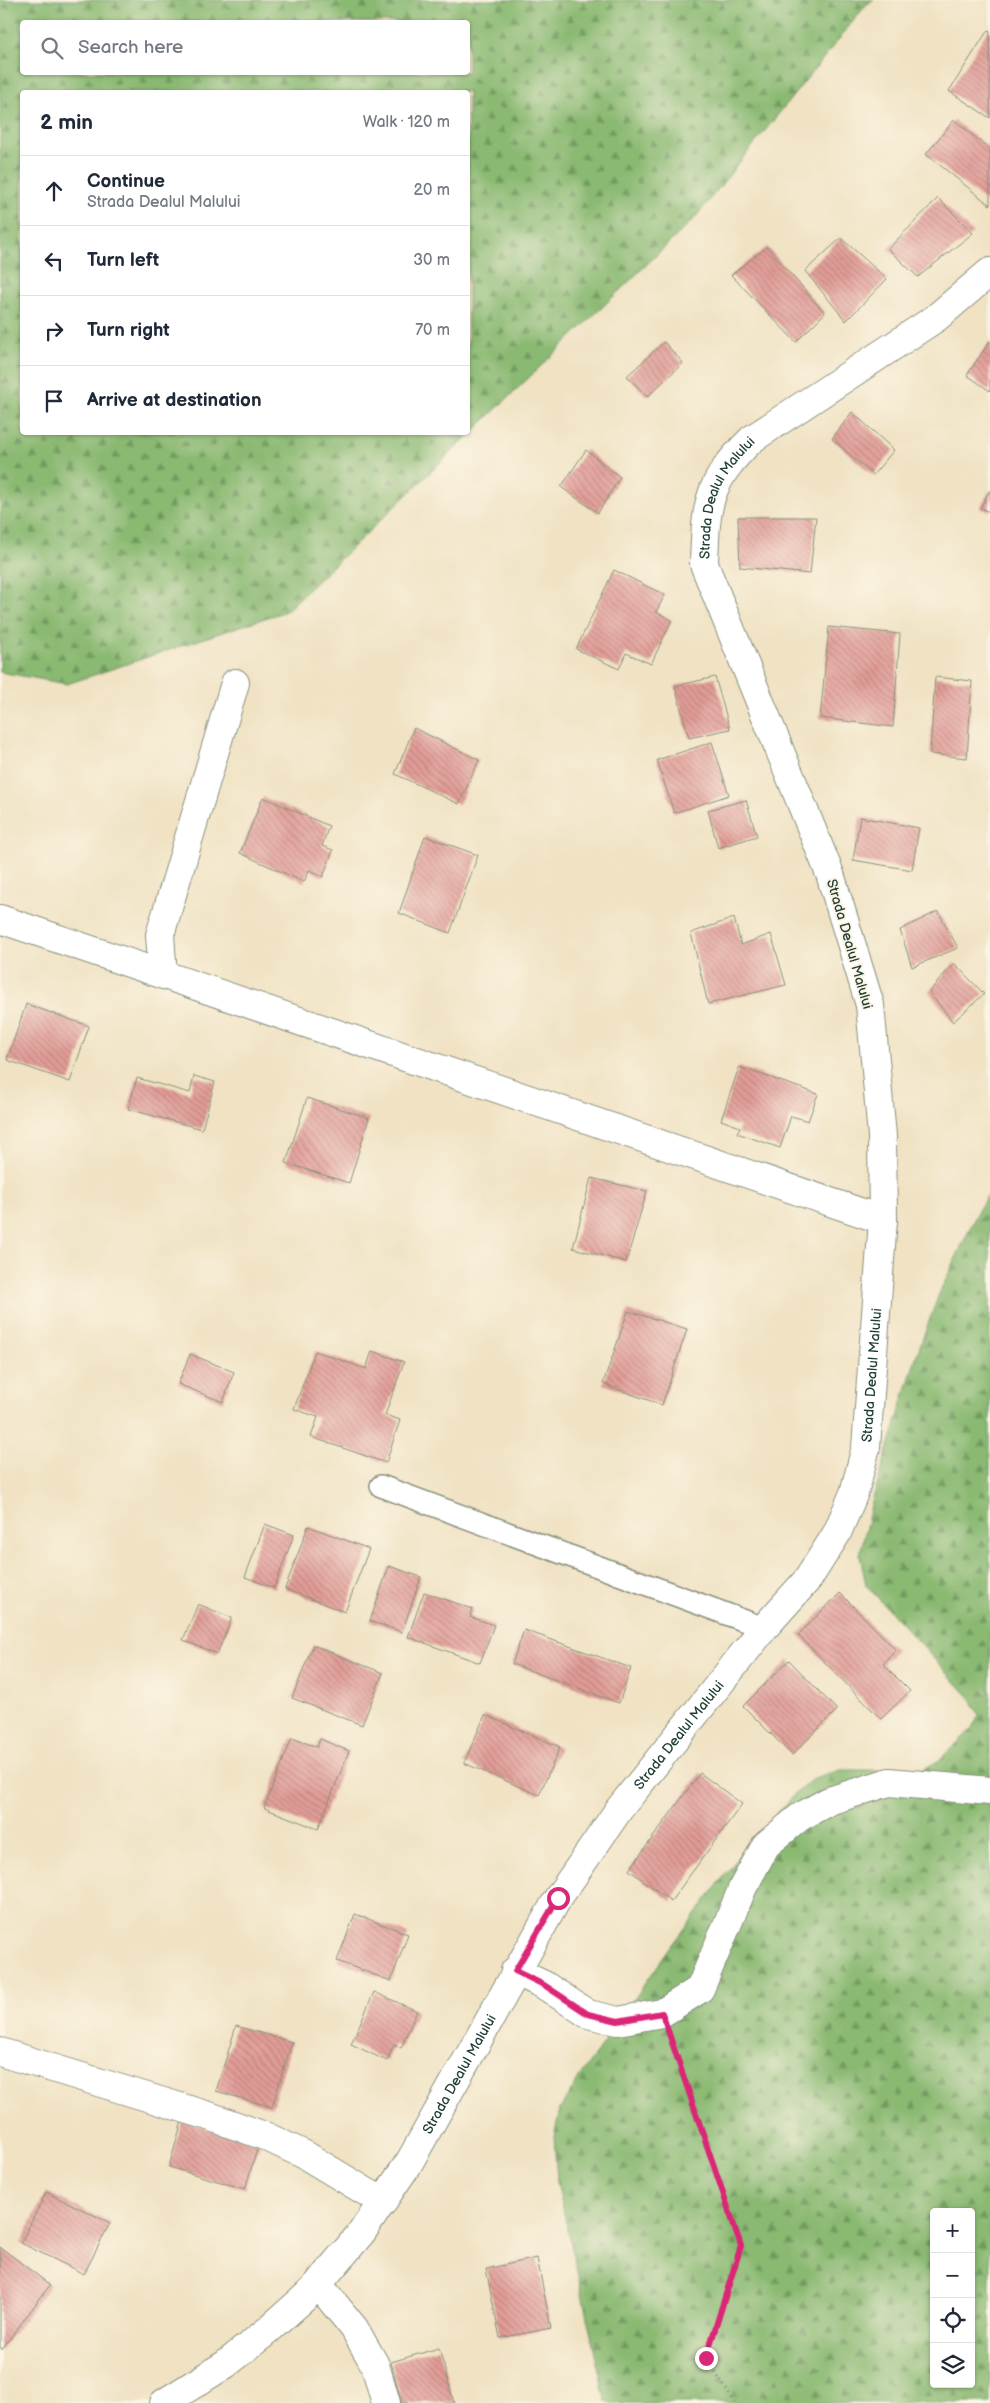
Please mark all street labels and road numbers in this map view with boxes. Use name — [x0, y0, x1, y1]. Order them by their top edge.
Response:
street label: Strada Dealul Malului — [696, 433, 759, 559]
street label: Strada Dealul Malului — [823, 877, 876, 1011]
street label: Strada Dealul Malului — [858, 1307, 885, 1443]
street label: Strada Dealul Malului — [630, 1677, 728, 1793]
street label: Strada Dealul Malului — [419, 2011, 500, 2137]

